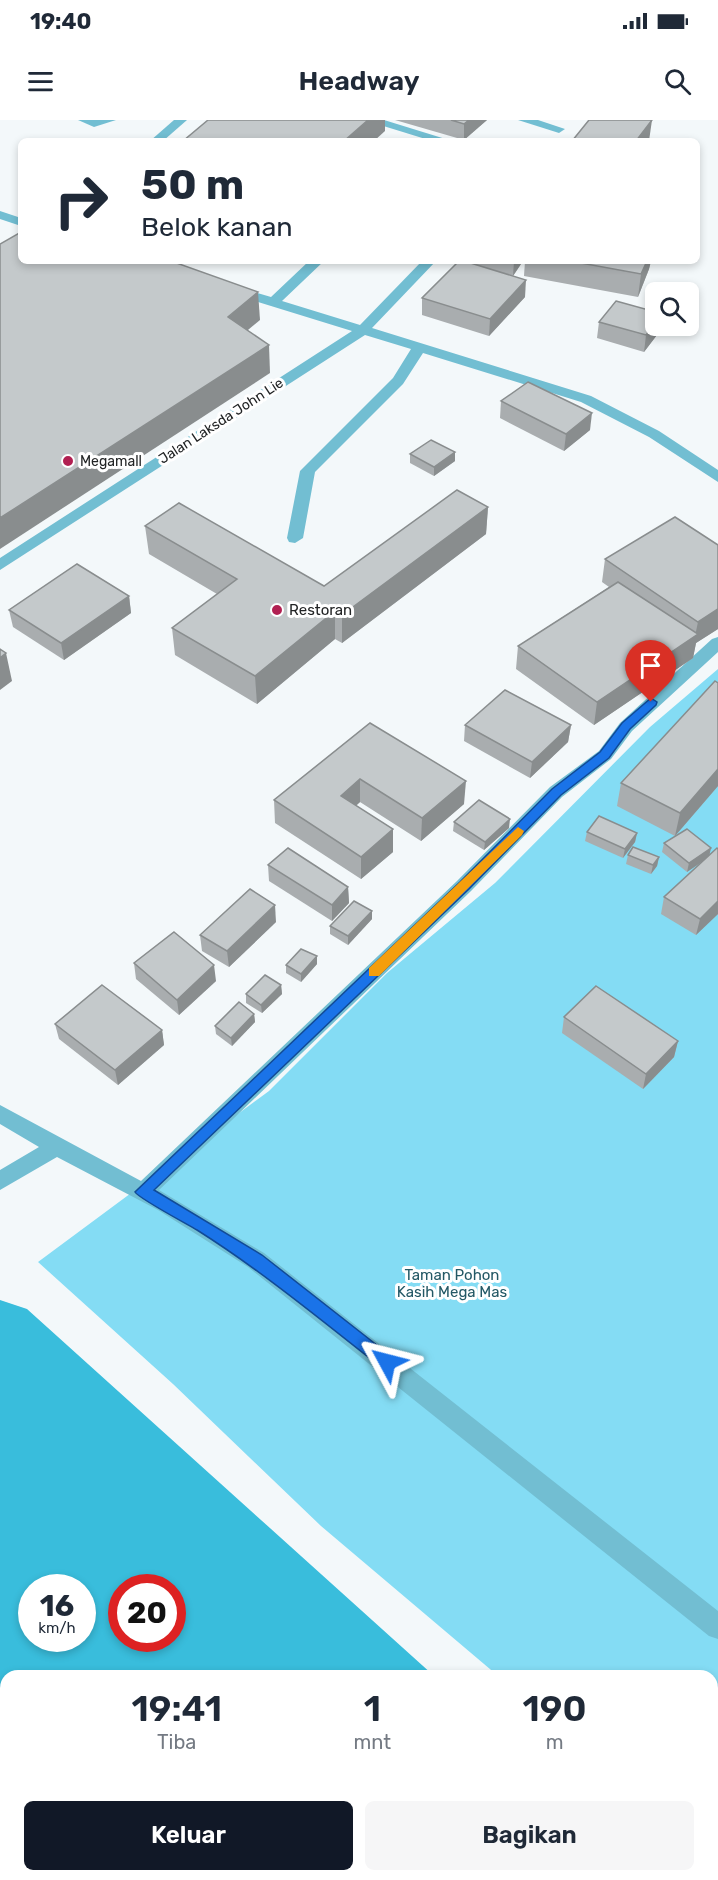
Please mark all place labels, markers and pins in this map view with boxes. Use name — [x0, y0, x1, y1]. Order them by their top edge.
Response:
place label: Megamall — [80, 453, 142, 470]
marker: Megamall — [61, 454, 75, 468]
place label: Restoran — [289, 601, 352, 619]
marker: Restoran — [270, 603, 284, 617]
pin — [625, 640, 676, 702]

